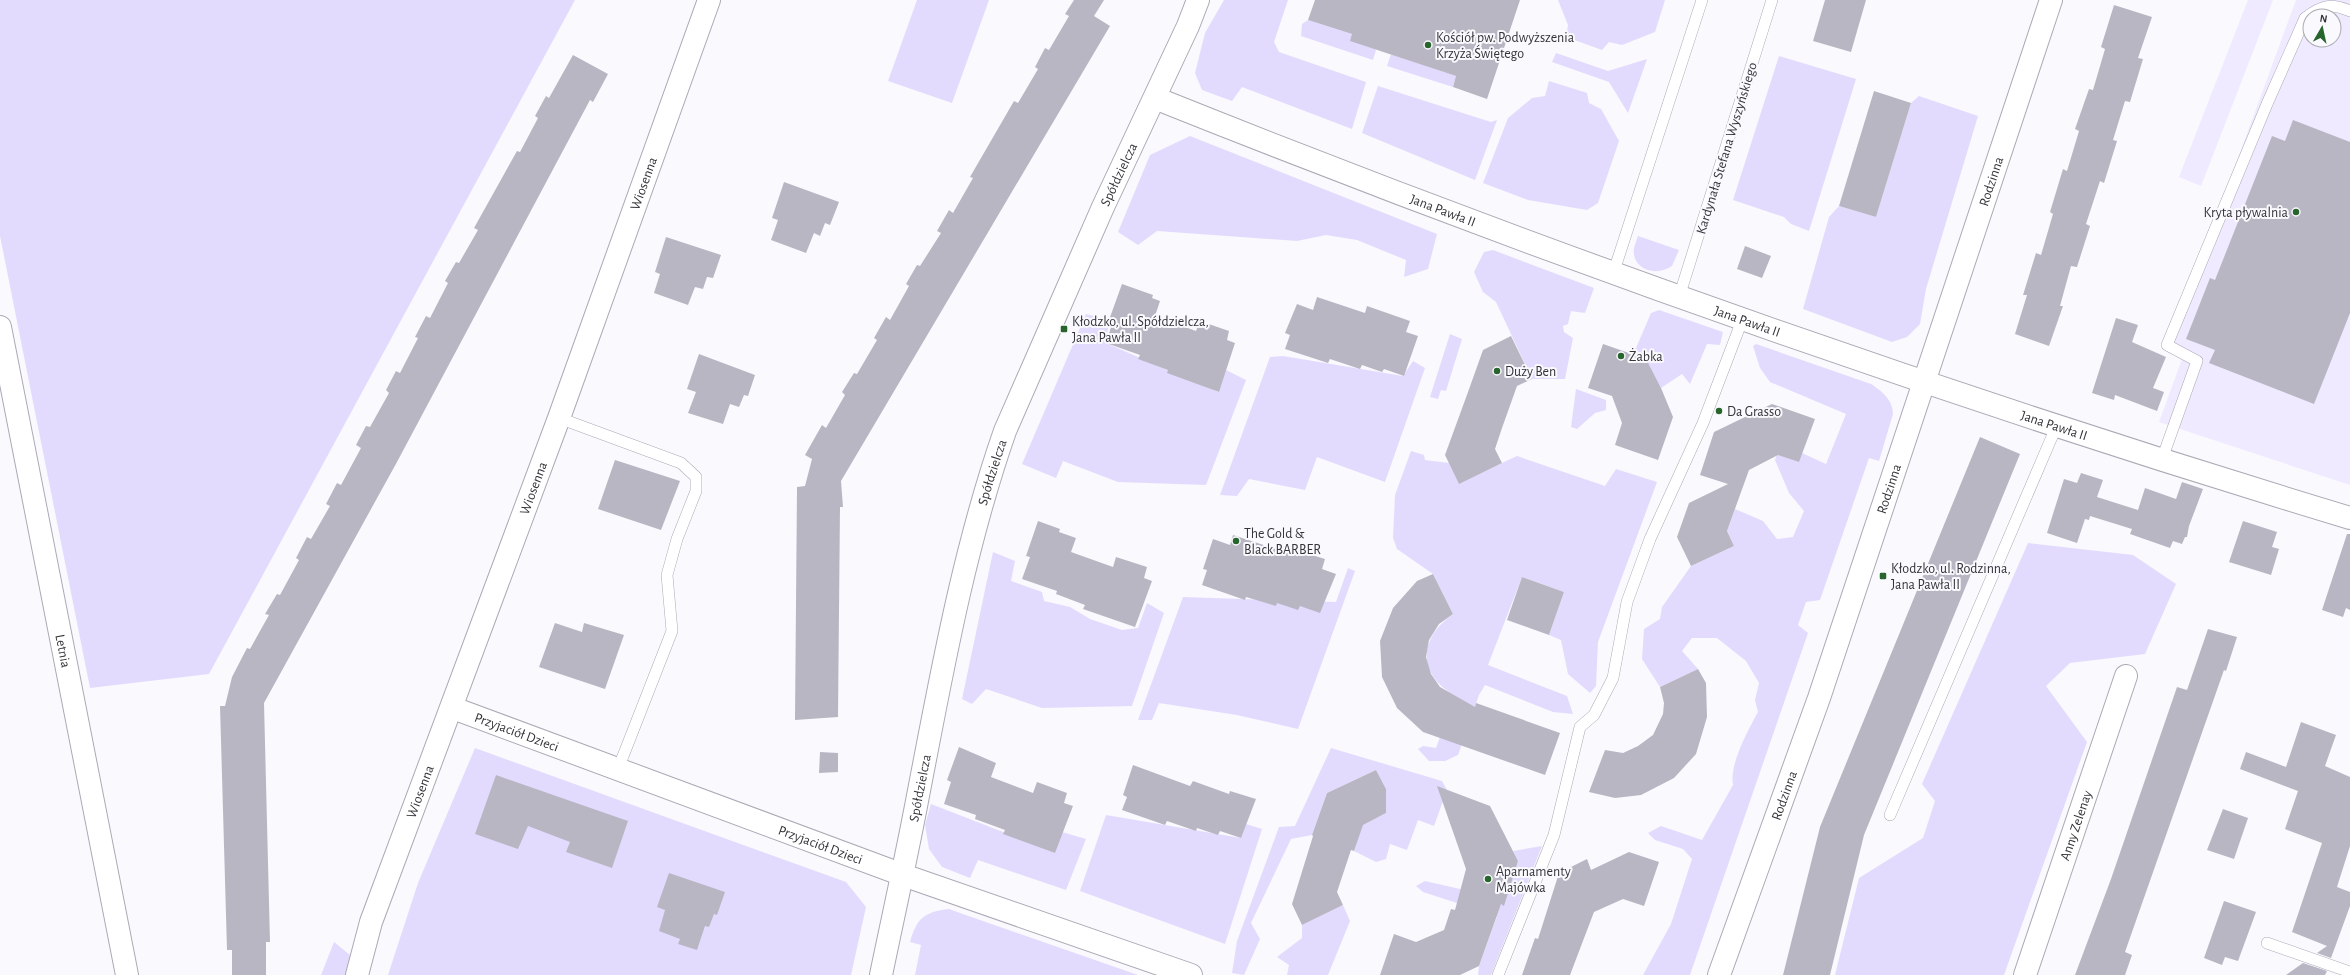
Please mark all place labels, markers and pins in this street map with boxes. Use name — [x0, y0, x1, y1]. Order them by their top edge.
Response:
place label: Kościół pw. Podwyższenia Krzyża Świętego — [1436, 31, 1575, 61]
marker: Kościół pw. Podwyższenia Krzyża Świętego — [1423, 40, 1433, 50]
place label: Kryta pływalnia — [2204, 206, 2289, 220]
marker: Kryta pływalnia — [2291, 207, 2301, 217]
place label: Kłodzko, ul. Spółdzielcza, Jana Pawła II — [1072, 315, 1209, 345]
marker: Kłodzko, ul. Spółdzielcza, Jana Pawła II — [1059, 324, 1069, 334]
place label: Żabka — [1629, 347, 1663, 364]
marker: Żabka — [1616, 351, 1626, 361]
place label: Duży Ben — [1505, 365, 1556, 379]
marker: Duży Ben — [1492, 366, 1502, 376]
place label: Da Grasso — [1727, 405, 1781, 419]
marker: Da Grasso — [1714, 406, 1724, 416]
place label: The Gold & Black BARBER — [1244, 527, 1321, 557]
marker: The Gold & Black BARBER — [1231, 536, 1241, 546]
place label: Kłodzko, ul. Rodzinna, Jana Pawła II — [1891, 562, 2011, 592]
marker: Kłodzko, ul. Rodzinna, Jana Pawła II — [1878, 571, 1888, 581]
place label: Aparnamenty Majówka — [1496, 865, 1571, 895]
marker: Aparnamenty Majówka — [1483, 874, 1493, 884]

